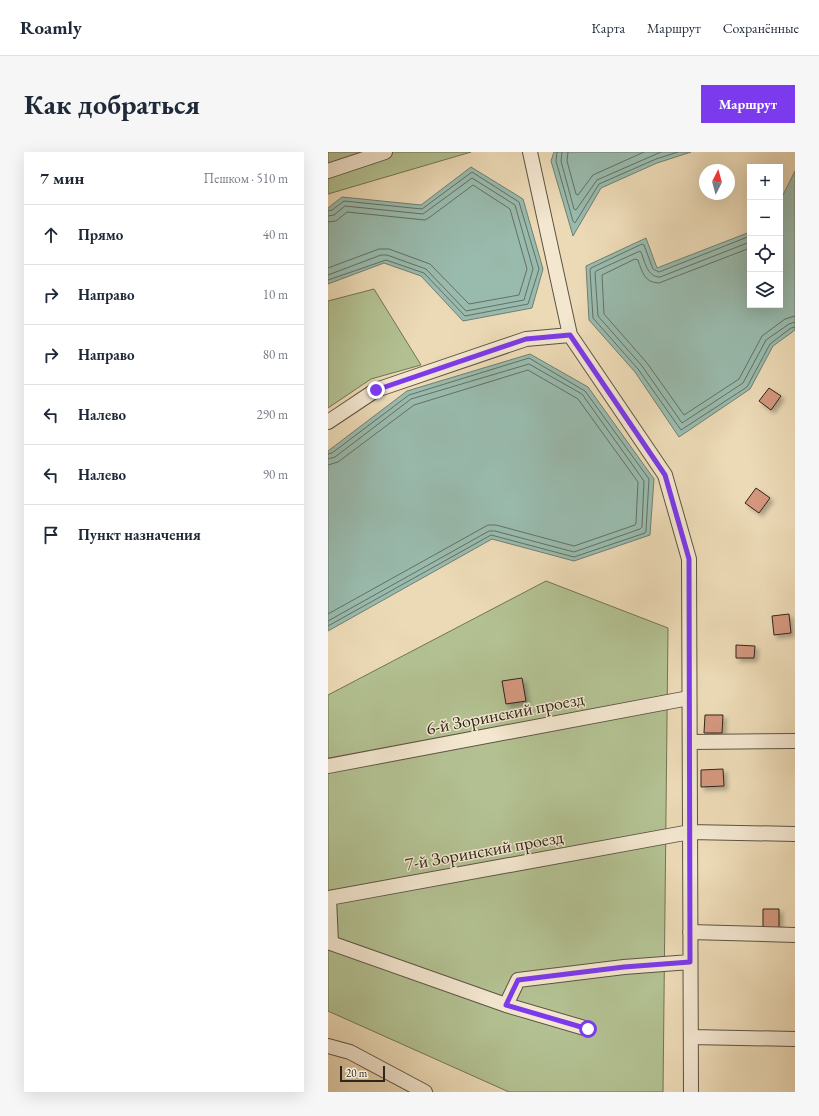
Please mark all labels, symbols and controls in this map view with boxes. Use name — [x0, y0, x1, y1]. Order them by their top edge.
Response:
text: Roamly — [20, 15, 82, 40]
text: Карта — [592, 19, 625, 37]
text: Маршрут — [647, 19, 701, 37]
text: Сохранённые — [723, 19, 799, 37]
button: Маршрут — [701, 85, 795, 123]
text: Как добраться — [24, 86, 200, 122]
north arrow — [699, 164, 735, 200]
map controls — [747, 164, 783, 308]
button: + — [747, 164, 783, 200]
text: 7 мин — [40, 167, 84, 189]
text: Пешком · 510 m — [204, 170, 288, 187]
button: − — [747, 200, 783, 236]
icon: ahead — [40, 224, 62, 246]
text: Прямо — [78, 225, 123, 244]
text: 40 m — [263, 226, 288, 243]
button: locate — [747, 236, 783, 272]
button: layers — [747, 272, 783, 308]
icon: right — [40, 284, 62, 306]
text: Направо — [78, 285, 135, 304]
text: 10 m — [263, 286, 288, 303]
icon: right — [40, 344, 62, 366]
text: Направо — [78, 345, 135, 364]
text: 80 m — [263, 346, 288, 363]
route end — [367, 381, 385, 399]
icon: left — [40, 404, 62, 426]
text: Налево — [78, 405, 126, 424]
text: 290 m — [257, 406, 288, 423]
icon: left — [40, 464, 62, 486]
text: Налево — [78, 465, 126, 484]
text: 90 m — [263, 466, 288, 483]
icon: arrive — [40, 524, 62, 546]
text: Пункт назначения — [78, 525, 201, 544]
street label: 6-й Зоринский проезд — [424, 686, 586, 740]
street label: 7-й Зоринский проезд — [403, 825, 565, 875]
route start — [579, 1020, 597, 1038]
scale bar — [340, 1064, 385, 1083]
text: 20 m — [346, 1066, 367, 1080]

